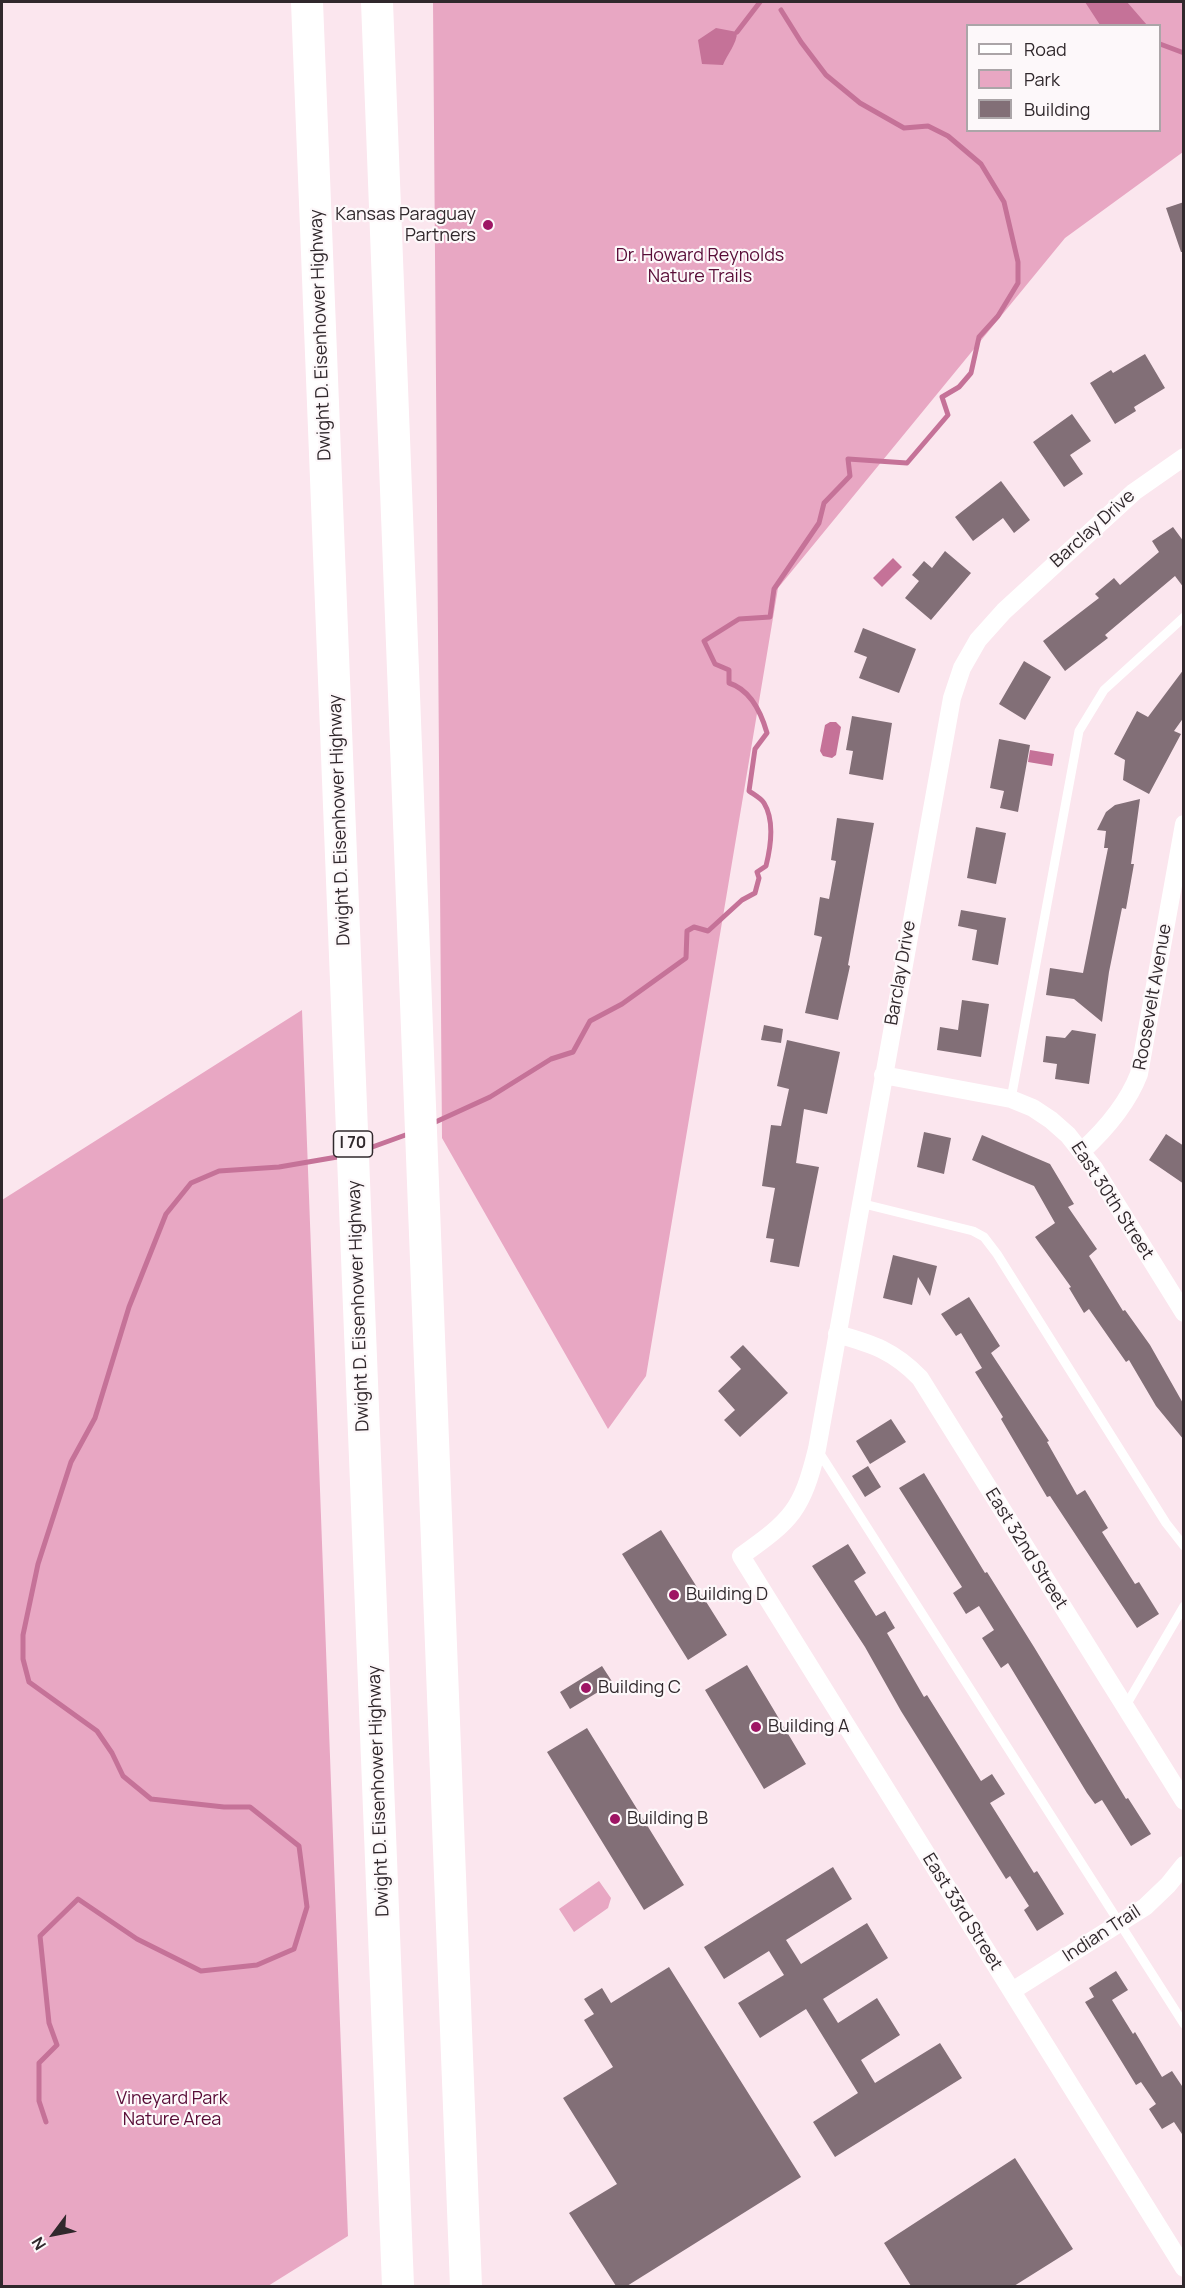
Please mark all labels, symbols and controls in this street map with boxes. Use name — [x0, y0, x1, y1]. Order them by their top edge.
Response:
legend — [966, 24, 1161, 132]
text: Road — [1024, 37, 1067, 61]
text: Park — [1024, 67, 1060, 91]
text: Building — [1024, 97, 1090, 121]
place label: Kansas Paraguay Partners — [335, 204, 476, 246]
street label: Dwight D. Eisenhower Highway — [306, 209, 336, 461]
marker: Kansas Paraguay Partners — [481, 218, 495, 232]
park label: Dr. Howard Reynolds Nature Trails — [616, 245, 784, 288]
street label: Barclay Drive — [1046, 486, 1140, 572]
street label: Dwight D. Eisenhower Highway — [325, 694, 355, 946]
street label: Barclay Drive — [881, 919, 921, 1027]
street label: Roosevelt Avenue — [1130, 922, 1176, 1072]
road number: I 70 — [334, 1131, 372, 1157]
street label: East 30th Street — [1066, 1138, 1158, 1264]
street label: Dwight D. Eisenhower Highway — [344, 1180, 374, 1432]
street label: East 32nd Street — [980, 1485, 1072, 1613]
place label: Building D — [686, 1584, 768, 1606]
marker: Building D — [667, 1588, 681, 1602]
street label: Dwight D. Eisenhower Highway — [364, 1665, 394, 1917]
place label: Building C — [598, 1677, 681, 1699]
marker: Building C — [579, 1681, 593, 1695]
place label: Building A — [768, 1716, 849, 1738]
marker: Building A — [749, 1720, 763, 1734]
place label: Building B — [627, 1808, 708, 1830]
marker: Building B — [608, 1812, 622, 1826]
street label: East 33rd Street — [917, 1850, 1007, 1974]
street label: Indian Trail — [1059, 1901, 1145, 1967]
park label: Vineyard Park Nature Area — [116, 2088, 228, 2130]
north arrow — [24, 2204, 84, 2264]
text: N — [26, 2233, 51, 2254]

